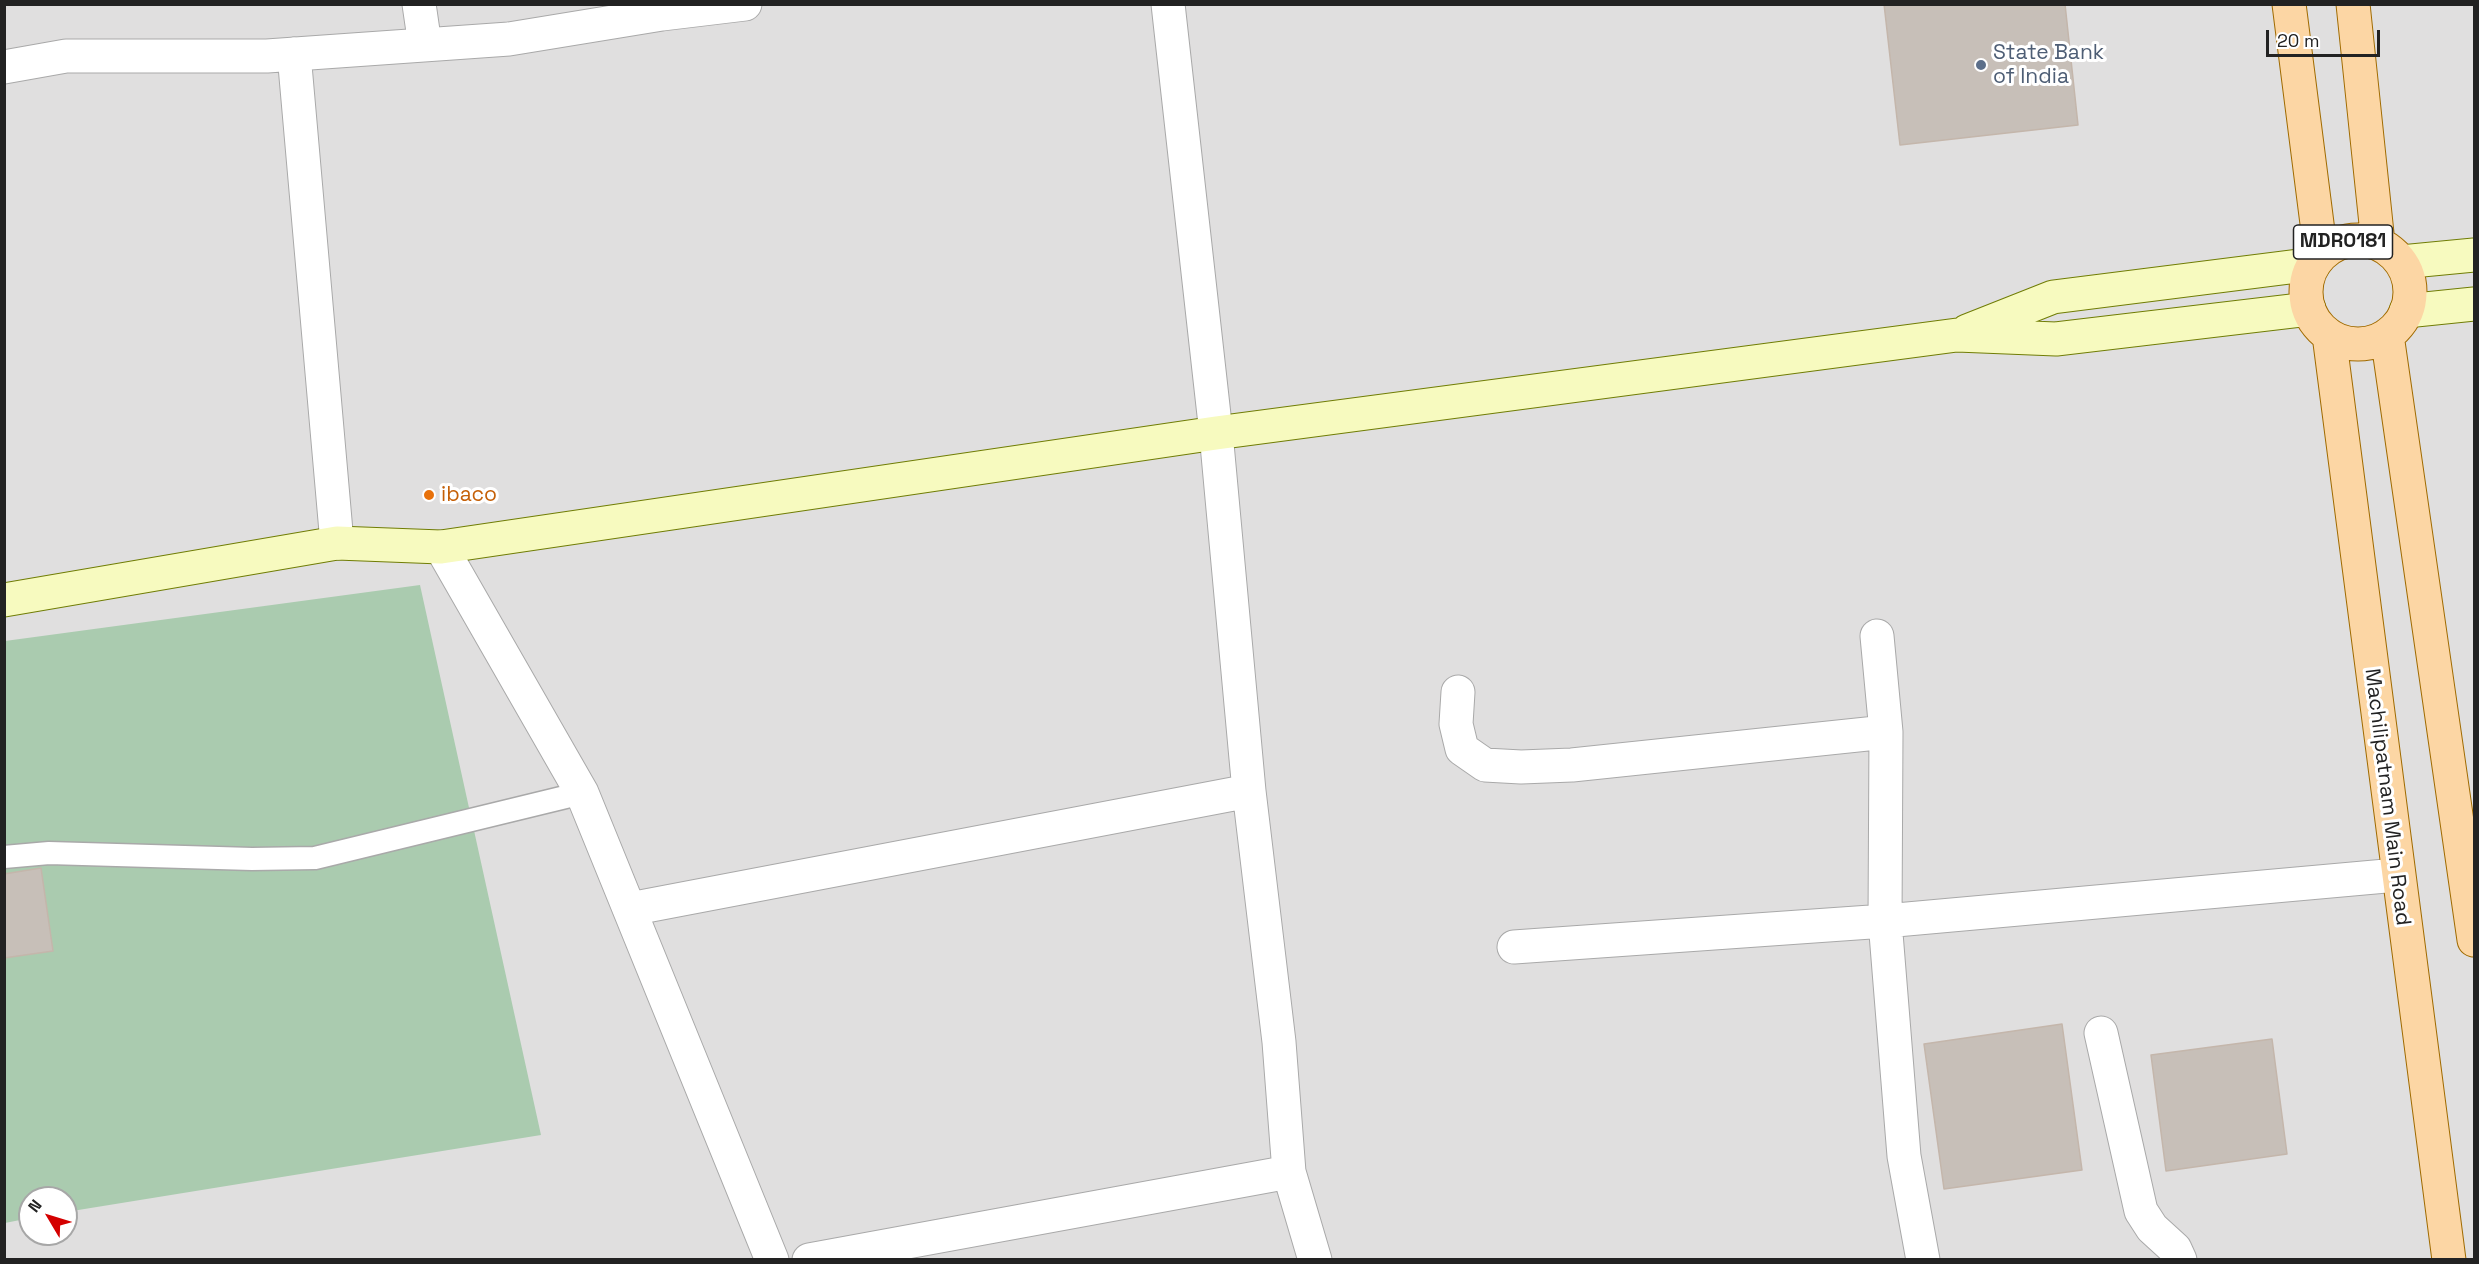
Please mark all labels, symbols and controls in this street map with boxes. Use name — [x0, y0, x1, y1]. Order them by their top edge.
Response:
scale bar — [2269, 18, 2383, 56]
text: 20 m — [2277, 29, 2320, 52]
place label: State Bank of India — [1993, 40, 2104, 90]
marker: State Bank of India — [1974, 58, 1988, 72]
road number: MDR0181 — [2294, 225, 2392, 259]
place label: ibaco — [441, 482, 497, 508]
marker: ibaco — [422, 488, 436, 502]
street label: Machilipatnam Main Road — [2359, 667, 2415, 927]
north arrow — [18, 1186, 78, 1246]
text: N — [23, 1195, 47, 1217]

